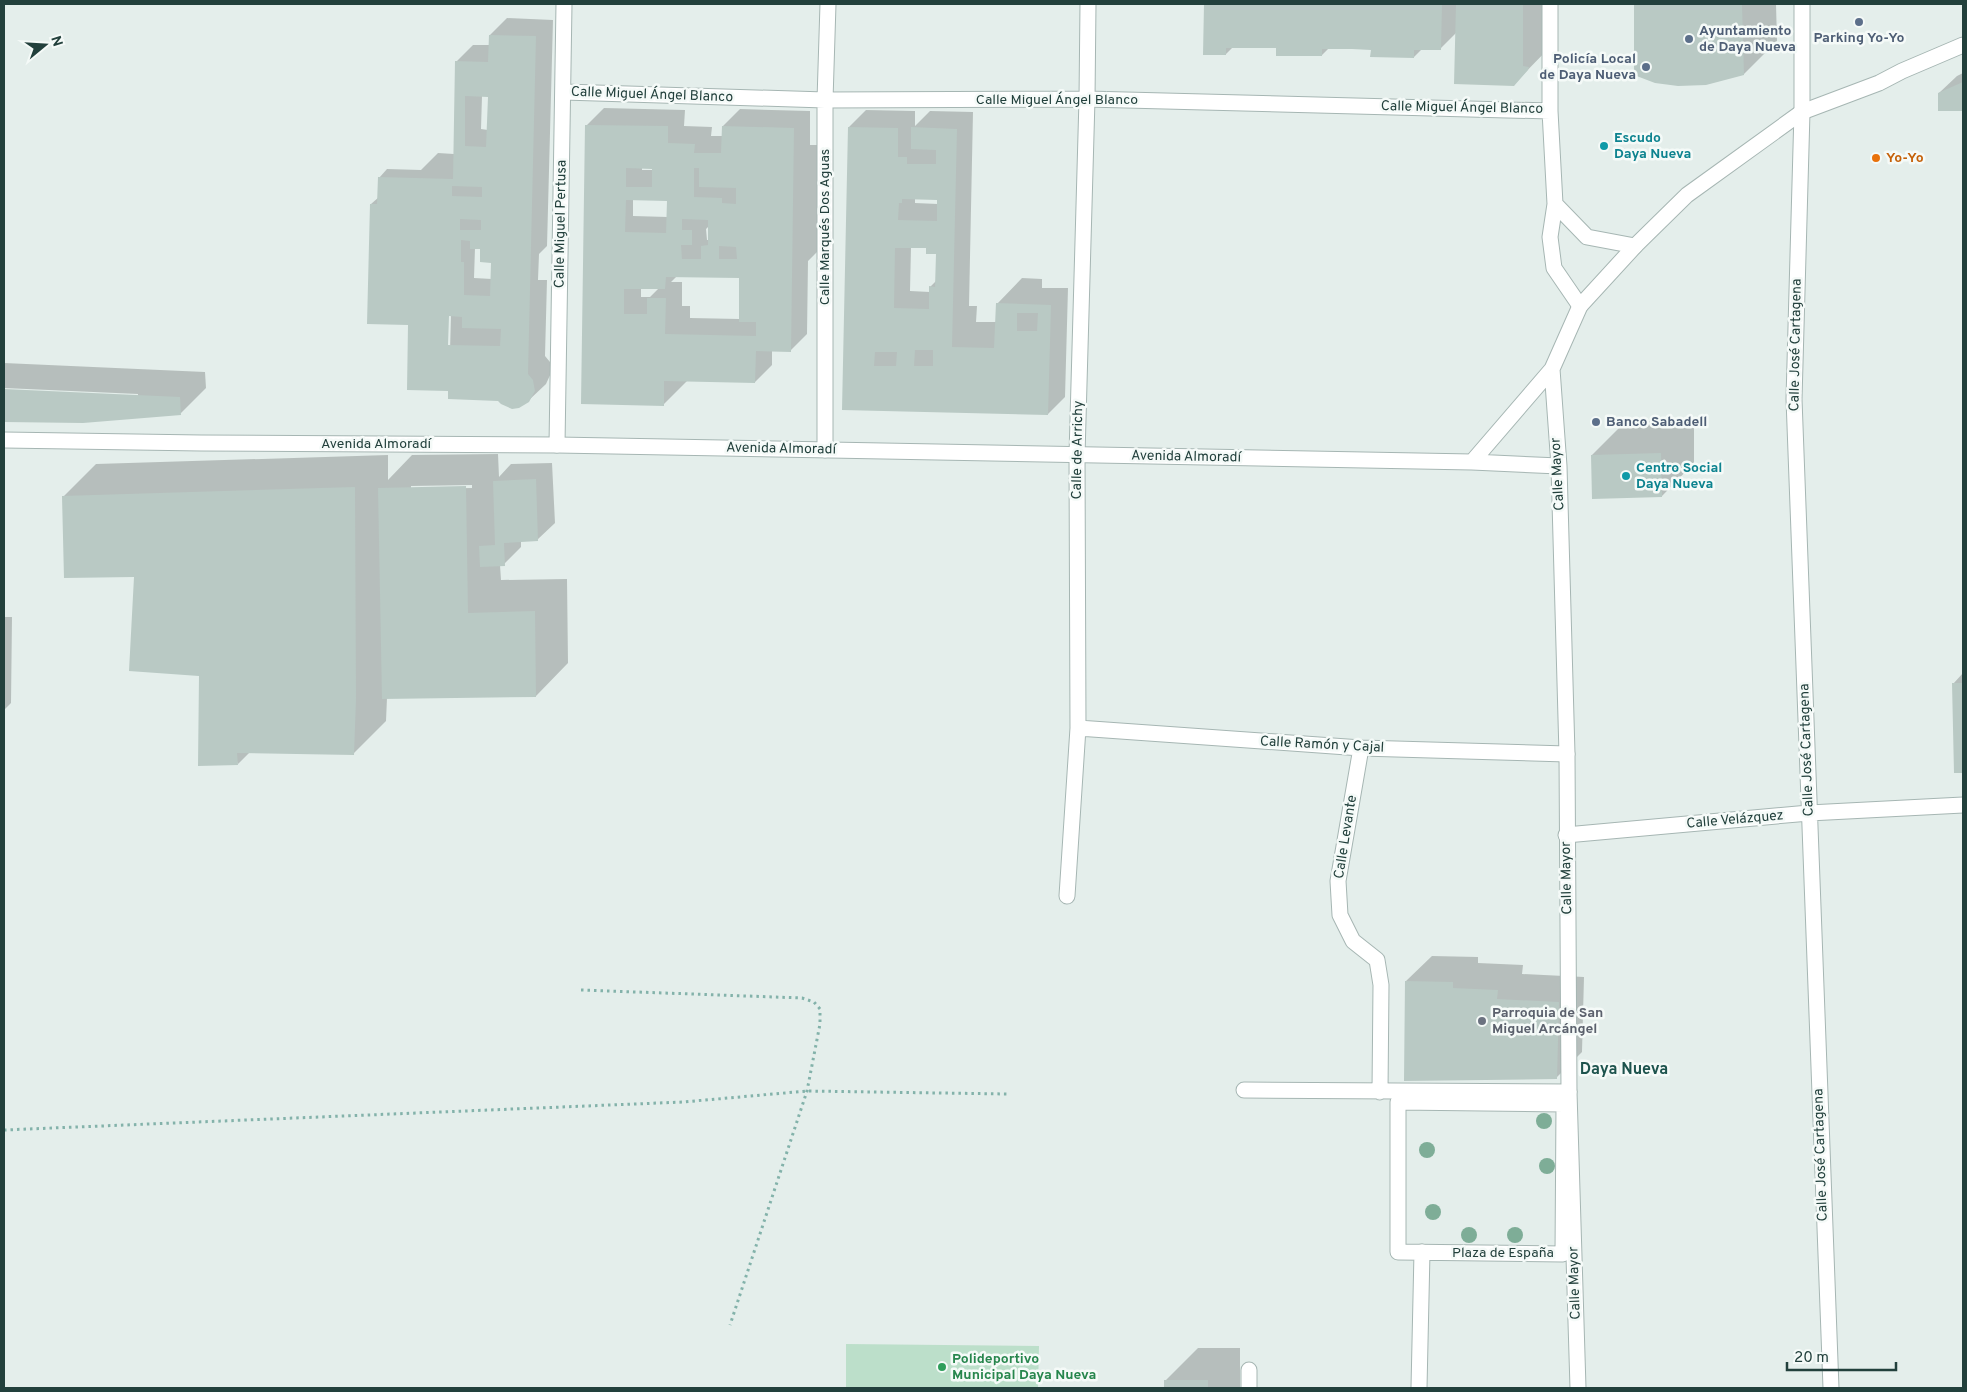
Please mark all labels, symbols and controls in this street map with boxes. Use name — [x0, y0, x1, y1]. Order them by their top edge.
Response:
marker: Parking Yo-Yo — [1853, 16, 1865, 28]
north arrow — [20, 20, 70, 70]
place label: Ayuntamiento de Daya Nueva — [1699, 23, 1796, 56]
place label: Parking Yo-Yo — [1813, 30, 1905, 47]
marker: Ayuntamiento de Daya Nueva — [1683, 33, 1695, 45]
text: N — [46, 34, 66, 49]
place label: Policía Local de Daya Nueva — [1539, 51, 1636, 84]
marker: Policía Local de Daya Nueva — [1640, 61, 1652, 73]
street label: Calle Miguel Ángel Blanco — [571, 83, 734, 106]
street label: Calle Miguel Ángel Blanco — [976, 91, 1138, 109]
street label: Calle Miguel Ángel Blanco — [1381, 97, 1543, 118]
place label: Escudo Daya Nueva — [1614, 130, 1691, 163]
marker: Escudo Daya Nueva — [1598, 140, 1610, 152]
street label: Calle Marqués Dos Aguas — [817, 149, 834, 305]
place label: Yo-Yo — [1886, 150, 1924, 167]
marker: Yo-Yo — [1870, 152, 1882, 164]
street label: Calle Miguel Pertusa — [551, 160, 571, 288]
street label: Calle José Cartagena — [1786, 278, 1806, 412]
street label: Calle de Arrichy — [1069, 400, 1087, 500]
place label: Banco Sabadell — [1606, 414, 1707, 431]
marker: Banco Sabadell — [1590, 416, 1602, 428]
street label: Avenida Almoradí — [321, 436, 433, 453]
street label: Calle Mayor — [1548, 436, 1568, 511]
street label: Avenida Almoradí — [726, 440, 838, 458]
street label: Avenida Almoradí — [1131, 448, 1243, 466]
place label: Centro Social Daya Nueva — [1636, 460, 1722, 493]
marker: Centro Social Daya Nueva — [1620, 470, 1632, 482]
street label: Calle José Cartagena — [1796, 683, 1818, 817]
street label: Calle Ramón y Cajal — [1259, 733, 1385, 757]
street label: Calle Levante — [1331, 794, 1361, 880]
street label: Calle Velázquez — [1686, 807, 1784, 833]
street label: Calle Mayor — [1558, 841, 1576, 915]
place label: Parroquia de San Miguel Arcángel — [1492, 1005, 1603, 1038]
marker: Parroquia de San Miguel Arcángel — [1476, 1015, 1488, 1027]
district label: Daya Nueva — [1580, 1060, 1668, 1080]
street label: Calle José Cartagena — [1810, 1088, 1832, 1222]
street label: Plaza de España — [1452, 1245, 1554, 1262]
street label: Calle Mayor — [1565, 1246, 1585, 1320]
scale bar — [1787, 1340, 1896, 1372]
text: 20 m — [1794, 1349, 1829, 1368]
place label: Polideportivo Municipal Daya Nueva — [952, 1351, 1096, 1384]
marker: Polideportivo Municipal Daya Nueva — [936, 1361, 948, 1373]

